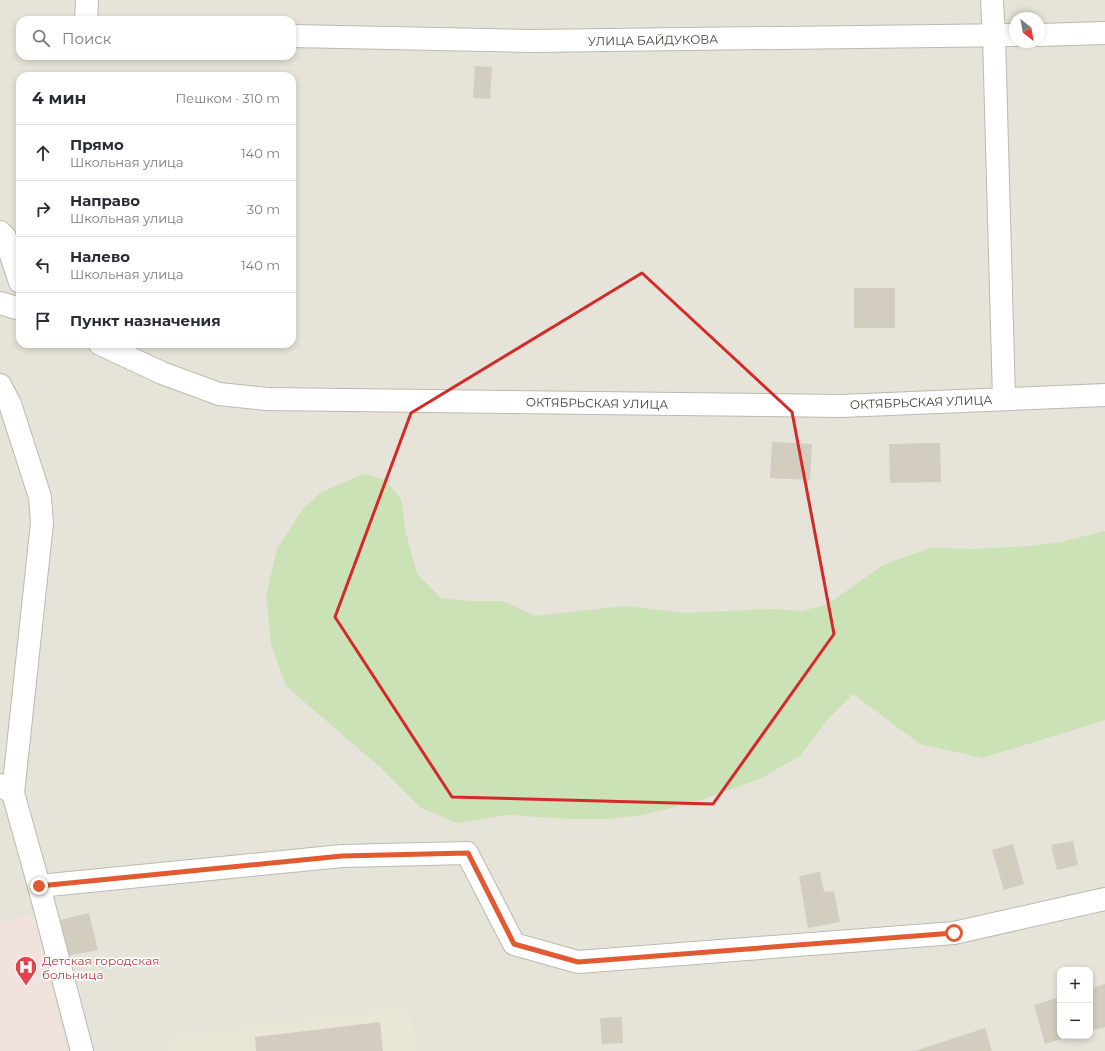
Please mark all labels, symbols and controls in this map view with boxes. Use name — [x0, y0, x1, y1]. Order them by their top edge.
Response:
north arrow — [1009, 12, 1045, 48]
search box — [16, 16, 296, 60]
icon: search — [30, 27, 52, 49]
text: Поиск — [62, 29, 111, 48]
street label: УЛИЦА БАЙДУКОВА — [588, 31, 718, 49]
text: 4 мин — [32, 88, 86, 108]
text: Пешком · 310 m — [175, 90, 280, 106]
text: Прямо — [70, 135, 124, 154]
icon: ahead — [32, 142, 54, 164]
text: 140 m — [241, 145, 280, 161]
text: Школьная улица — [70, 154, 184, 170]
text: Направо — [70, 191, 140, 210]
icon: right — [32, 198, 54, 220]
text: 30 m — [247, 201, 280, 217]
text: Школьная улица — [70, 210, 184, 226]
text: Налево — [70, 247, 130, 266]
icon: left — [32, 254, 54, 276]
text: 140 m — [241, 257, 280, 273]
text: Школьная улица — [70, 266, 184, 282]
icon: arrive — [32, 310, 54, 332]
text: Пункт назначения — [70, 311, 221, 330]
street label: ОКТЯБРЬСКАЯ УЛИЦА — [850, 392, 993, 412]
street label: ОКТЯБРЬСКАЯ УЛИЦА — [526, 394, 668, 412]
route end — [30, 877, 48, 895]
route start — [945, 924, 963, 942]
place label: Детская городская больница — [42, 953, 159, 982]
hospital icon: Детская городская больница — [13, 954, 39, 987]
map controls — [1057, 967, 1093, 1039]
button: + — [1057, 967, 1093, 1003]
button: − — [1057, 1003, 1093, 1039]

